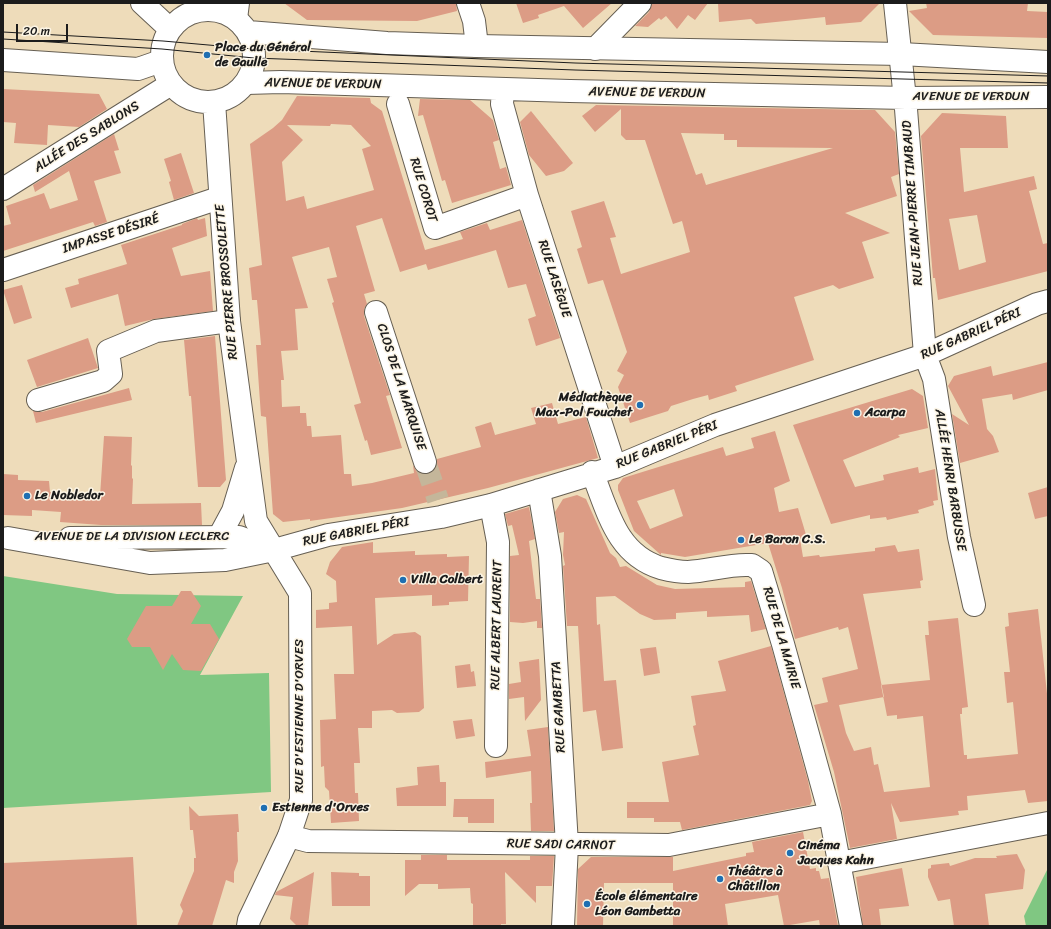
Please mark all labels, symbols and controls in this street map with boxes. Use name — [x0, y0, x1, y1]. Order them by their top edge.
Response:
scale bar — [18, 16, 70, 42]
text: 20 m — [23, 20, 50, 42]
place label: Place du Général de Gaulle — [215, 40, 311, 71]
marker: Place du Général de Gaulle — [202, 50, 212, 60]
street label: AVENUE DE VERDUN — [264, 75, 382, 93]
street label: AVENUE DE VERDUN — [588, 84, 706, 102]
street label: AVENUE DE VERDUN — [912, 89, 1030, 105]
street label: ALLÉE DES SABLONS — [31, 98, 143, 176]
street label: RUE JEAN-PIERRE TIMBAUD — [899, 120, 927, 286]
street label: RUE COROT — [406, 156, 440, 224]
street label: RUE PIERRE BROSSOLETTE — [212, 204, 242, 360]
street label: IMPASSE DÉSIRÉ — [61, 211, 161, 257]
street label: RUE LASÈGUE — [534, 238, 574, 320]
street label: RUE GABRIEL PÉRI — [919, 305, 1023, 363]
street label: CLOS DE LA MARQUISE — [373, 322, 429, 452]
place label: Médiathèque Max-Pol Fouchet — [535, 390, 632, 421]
marker: Médiathèque Max-Pol Fouchet — [635, 400, 645, 410]
place label: Acarpa — [865, 405, 905, 421]
marker: Acarpa — [852, 408, 862, 418]
street label: ALLÉE HENRI BARBUSSE — [931, 408, 969, 552]
street label: RUE GABRIEL PÉRI — [614, 418, 720, 472]
place label: Le Nobledor — [35, 488, 103, 504]
marker: Le Nobledor — [22, 491, 32, 501]
street label: RUE GABRIEL PÉRI — [302, 514, 410, 550]
street label: AVENUE DE LA DIVISION LECLERC — [35, 529, 229, 545]
place label: Le Baron C.S. — [749, 532, 826, 548]
marker: Le Baron C.S. — [736, 535, 746, 545]
street label: RUE ALBERT LAURENT — [488, 560, 506, 690]
place label: Villa Colbert — [411, 572, 483, 588]
marker: Villa Colbert — [398, 575, 408, 585]
street label: RUE DE LA MAIRIE — [759, 585, 803, 691]
street label: RUE D'ESTIENNE D'ORVES — [292, 639, 308, 793]
street label: RUE GAMBETTA — [549, 661, 569, 753]
place label: Estienne d'Orves — [272, 800, 369, 816]
marker: Estienne d'Orves — [259, 803, 269, 813]
street label: RUE SADI CARNOT — [507, 836, 615, 854]
place label: Cinéma Jacques Kahn — [798, 838, 874, 869]
marker: Cinéma Jacques Kahn — [785, 848, 795, 858]
place label: Théâtre à Châtillon — [728, 864, 783, 895]
marker: Théâtre à Châtillon — [715, 874, 725, 884]
place label: École élémentaire Léon Gambetta — [595, 889, 698, 920]
marker: École élémentaire Léon Gambetta — [582, 899, 592, 909]

